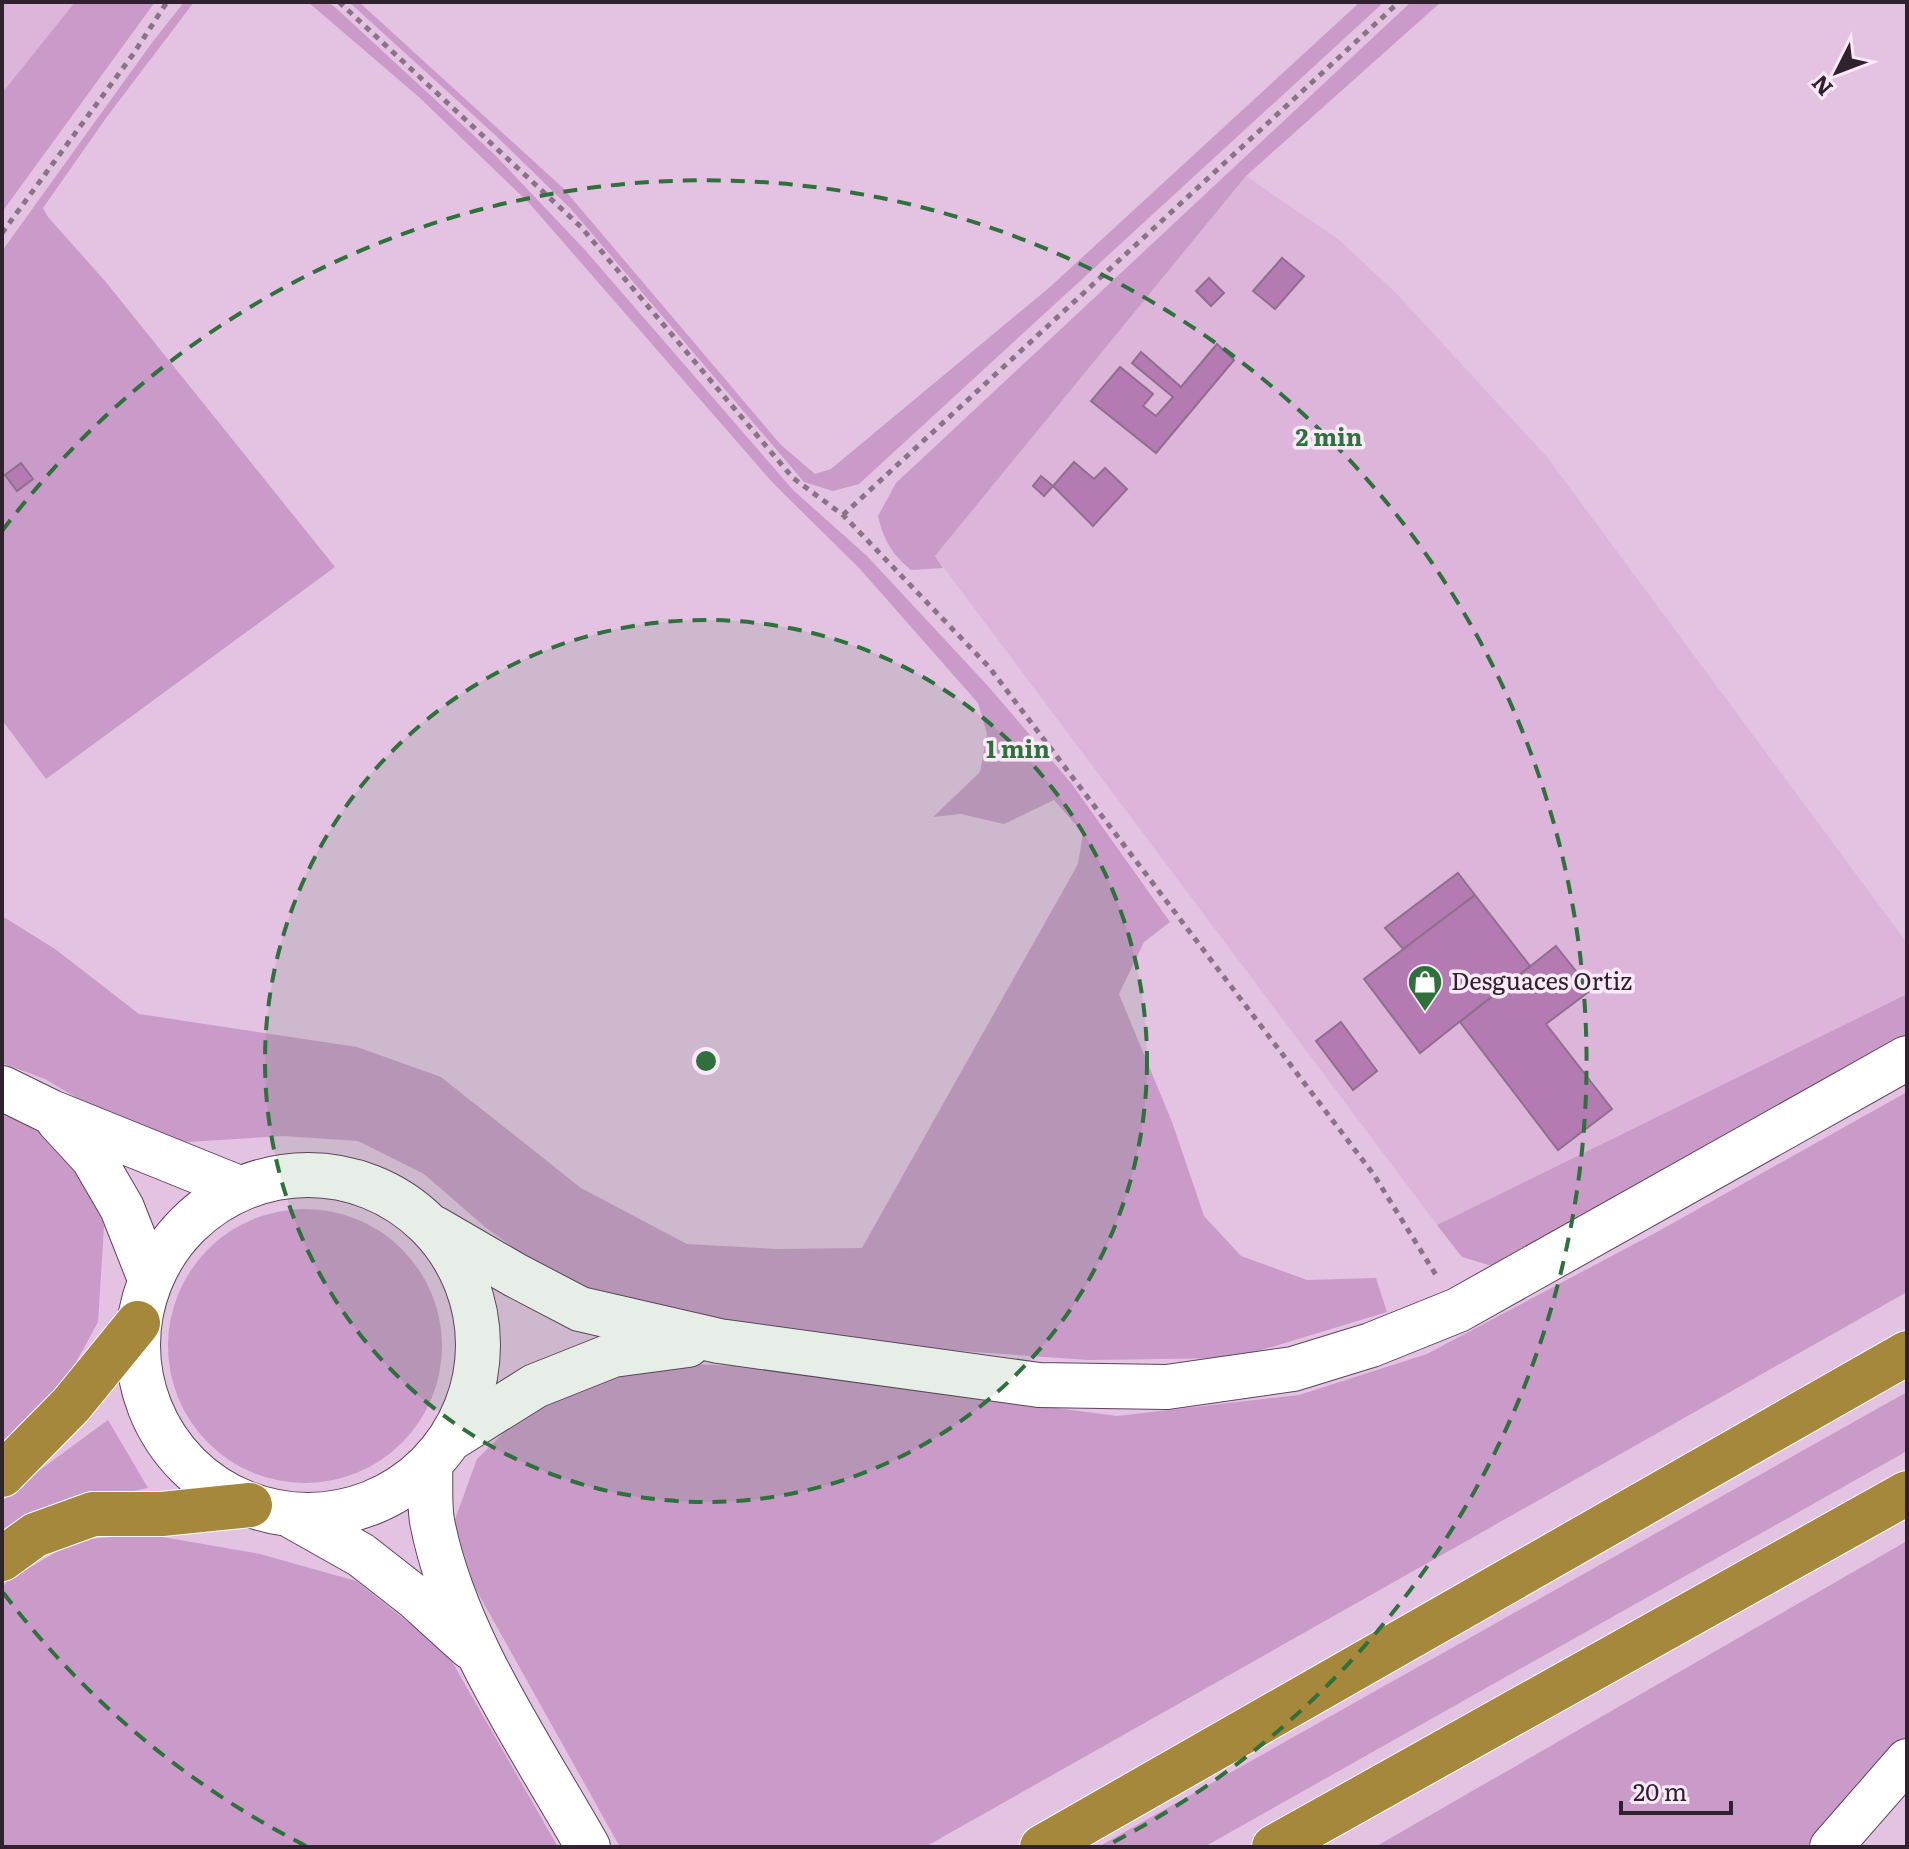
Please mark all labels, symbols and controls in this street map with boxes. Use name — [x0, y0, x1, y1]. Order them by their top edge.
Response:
north arrow — [1797, 32, 1877, 112]
text: N — [1803, 68, 1839, 104]
text: 2 min — [1295, 418, 1363, 453]
text: 1 min — [986, 730, 1050, 765]
place label: Desguaces Ortiz — [1451, 962, 1633, 997]
shop icon: Desguaces Ortiz — [1406, 963, 1444, 1013]
centre of rings — [692, 1047, 720, 1075]
scale bar — [1621, 1765, 1731, 1815]
text: 20 m — [1633, 1773, 1687, 1808]

